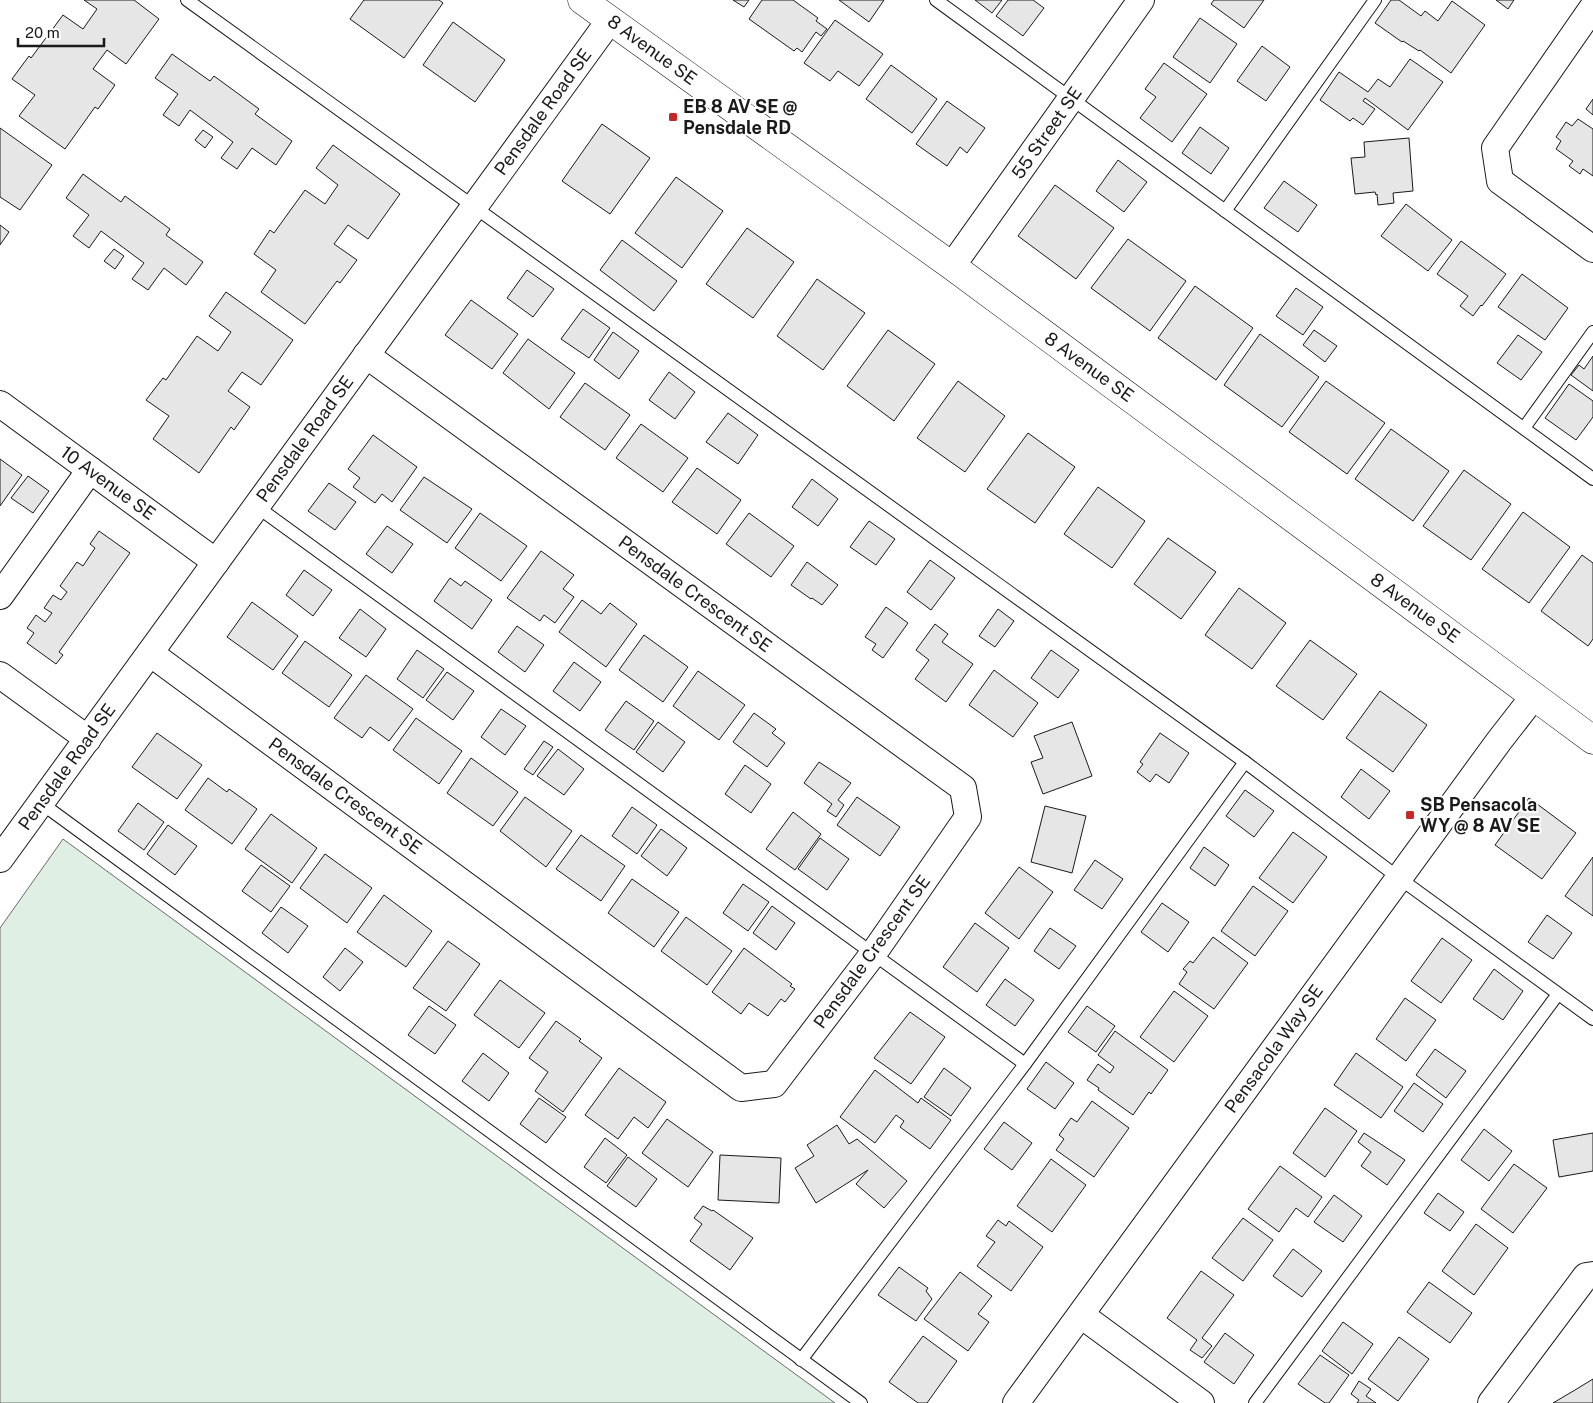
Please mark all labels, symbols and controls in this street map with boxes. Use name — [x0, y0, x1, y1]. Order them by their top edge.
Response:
street label: 8 Avenue SE — [604, 10, 701, 89]
scale bar — [18, 15, 104, 47]
text: 20 m — [25, 24, 60, 41]
street label: Pensdale Road SE — [490, 44, 596, 179]
street label: 55 Street SE — [1007, 83, 1086, 183]
place label: EB 8 AV SE @ Pensdale RD — [683, 96, 798, 138]
marker: EB 8 AV SE @ Pensdale RD — [667, 111, 679, 123]
street label: 8 Avenue SE — [1041, 327, 1138, 406]
street label: Pensdale Road SE — [252, 371, 358, 506]
street label: 10 Avenue SE — [57, 441, 160, 524]
street label: Pensdale Crescent SE — [615, 531, 776, 656]
street label: 8 Avenue SE — [1367, 568, 1464, 647]
street label: Pensdale Road SE — [14, 699, 120, 834]
street label: Pensdale Crescent SE — [265, 733, 426, 858]
place label: SB Pensacola WY @ 8 AV SE — [1420, 794, 1540, 836]
marker: SB Pensacola WY @ 8 AV SE — [1404, 809, 1416, 821]
street label: Pensdale Crescent SE — [809, 871, 934, 1032]
street label: Pensacola Way SE — [1220, 981, 1327, 1117]

